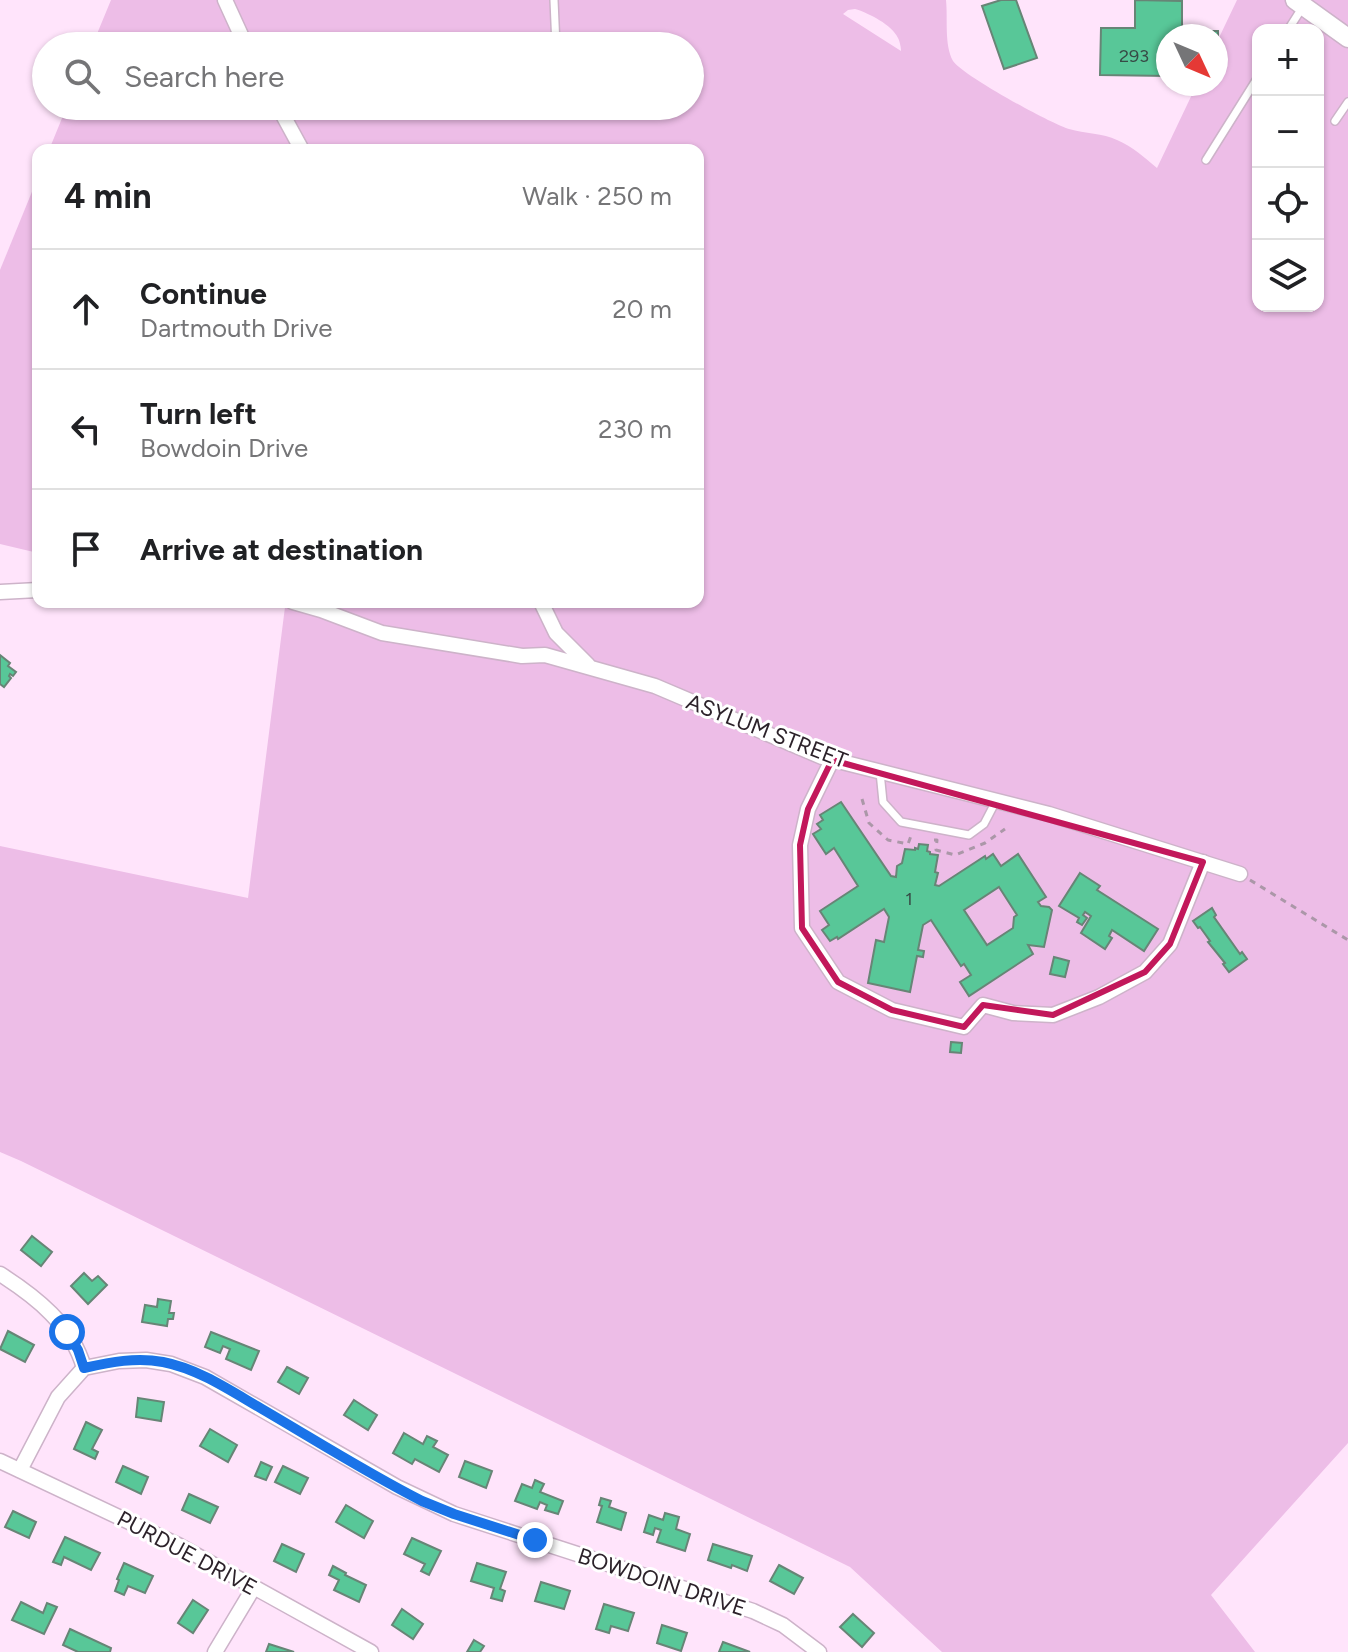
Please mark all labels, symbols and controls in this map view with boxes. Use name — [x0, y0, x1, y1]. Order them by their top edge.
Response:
north arrow — [1156, 24, 1228, 96]
map controls — [1252, 24, 1324, 312]
button: + — [1252, 24, 1324, 96]
search box — [32, 32, 704, 120]
house number: 293 — [1119, 45, 1149, 67]
icon: search — [60, 54, 104, 98]
text: Search here — [124, 58, 284, 95]
button: − — [1252, 96, 1324, 168]
button: locate — [1252, 168, 1324, 240]
text: 4 min — [64, 176, 151, 217]
text: Walk · 250 m — [522, 180, 672, 212]
button: layers — [1252, 240, 1324, 312]
text: Continue — [140, 275, 267, 312]
icon: ahead — [64, 287, 108, 331]
text: 20 m — [612, 293, 672, 325]
text: Dartmouth Drive — [140, 312, 332, 344]
text: Turn left — [140, 395, 257, 432]
icon: left — [64, 407, 108, 451]
text: 230 m — [598, 413, 672, 445]
text: Bowdoin Drive — [140, 432, 308, 464]
icon: arrive — [64, 527, 108, 571]
text: Arrive at destination — [140, 531, 423, 568]
street label: ASYLUM STREET — [683, 688, 851, 774]
house number: 1 — [905, 888, 913, 910]
route start — [49, 1314, 85, 1350]
street label: PURDUE DRIVE — [113, 1505, 261, 1601]
route end — [517, 1522, 553, 1558]
street label: BOWDOIN DRIVE — [575, 1542, 749, 1622]

